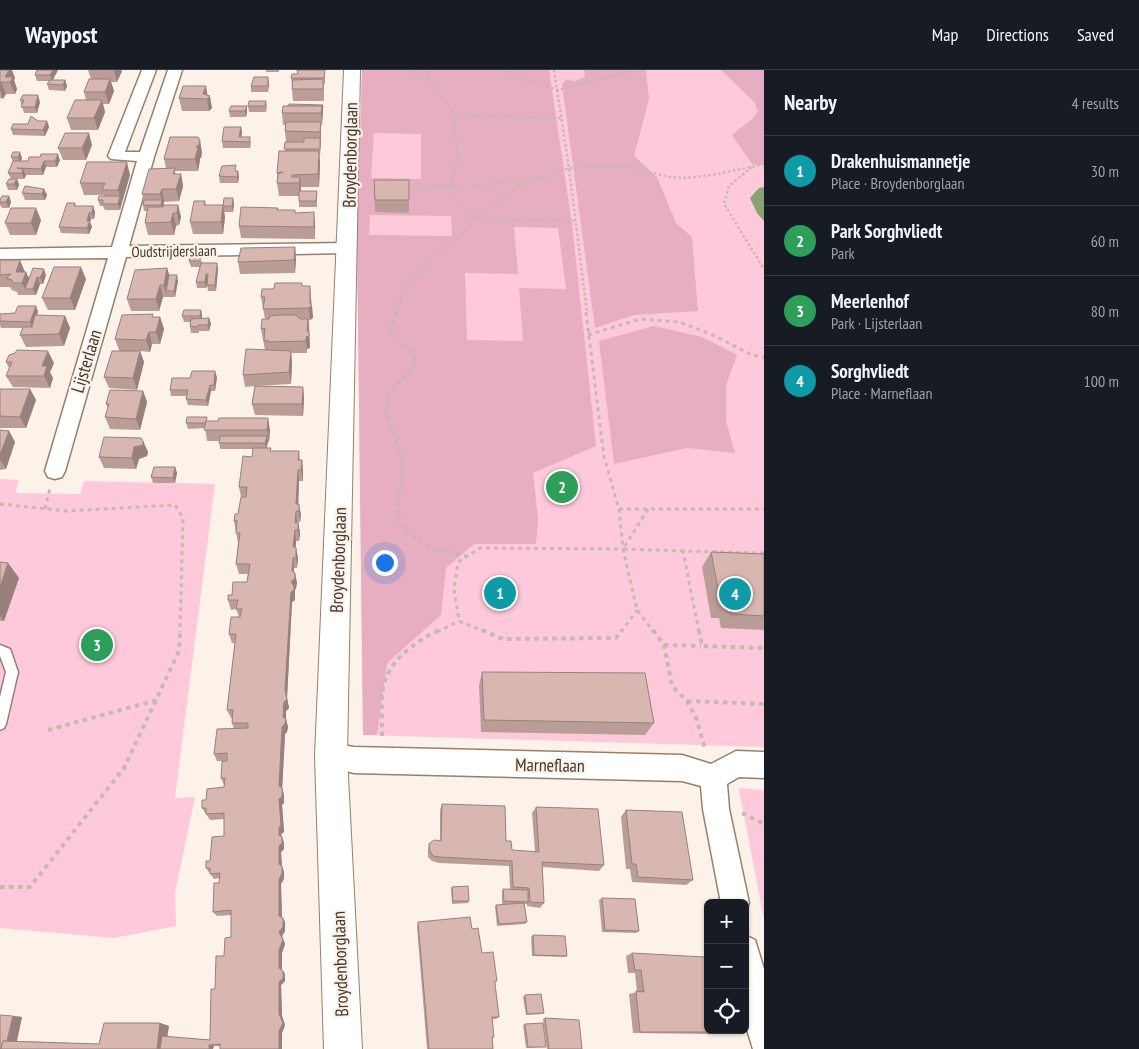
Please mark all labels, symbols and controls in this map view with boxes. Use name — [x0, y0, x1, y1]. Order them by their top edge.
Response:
text: Waypost — [25, 19, 98, 50]
text: Map — [932, 23, 958, 46]
text: Directions — [986, 23, 1049, 46]
text: Saved — [1077, 23, 1114, 46]
text: Nearby — [784, 89, 837, 116]
text: 4 results — [1072, 93, 1119, 113]
street label: Broydenborglaan — [338, 102, 362, 208]
text: Drakenhuismannetje — [831, 149, 970, 173]
text: 1 — [796, 161, 804, 181]
text: 30 m — [1091, 161, 1119, 181]
text: Place · Broydenborglaan — [831, 173, 965, 193]
text: Park Sorghvliedt — [831, 219, 942, 243]
text: 2 — [796, 231, 804, 251]
text: 60 m — [1091, 231, 1119, 251]
street label: Oudstrijderslaan — [131, 241, 217, 261]
text: Park — [831, 243, 855, 263]
text: Meerlenhof — [831, 289, 909, 313]
text: 3 — [796, 301, 804, 321]
text: 80 m — [1091, 301, 1119, 321]
text: Park · Lijsterlaan — [831, 313, 922, 333]
street label: Lijsterlaan — [66, 327, 106, 395]
text: Sorghvliedt — [831, 359, 909, 383]
text: 4 — [796, 371, 804, 391]
text: 100 m — [1084, 371, 1119, 391]
text: Place · Marneflaan — [831, 383, 933, 403]
pin: 2 — [546, 468, 578, 506]
street label: Broydenborglaan — [325, 507, 351, 613]
your location — [372, 550, 398, 576]
pin: 1 — [484, 574, 516, 612]
pin: 4 — [719, 575, 751, 613]
pin: 3 — [81, 626, 113, 664]
street label: Marneflaan — [515, 753, 585, 777]
map controls — [704, 899, 749, 1034]
button: + — [704, 899, 749, 944]
street label: Broydenborglaan — [327, 911, 353, 1017]
button: − — [704, 944, 749, 989]
button: locate — [704, 989, 749, 1034]

